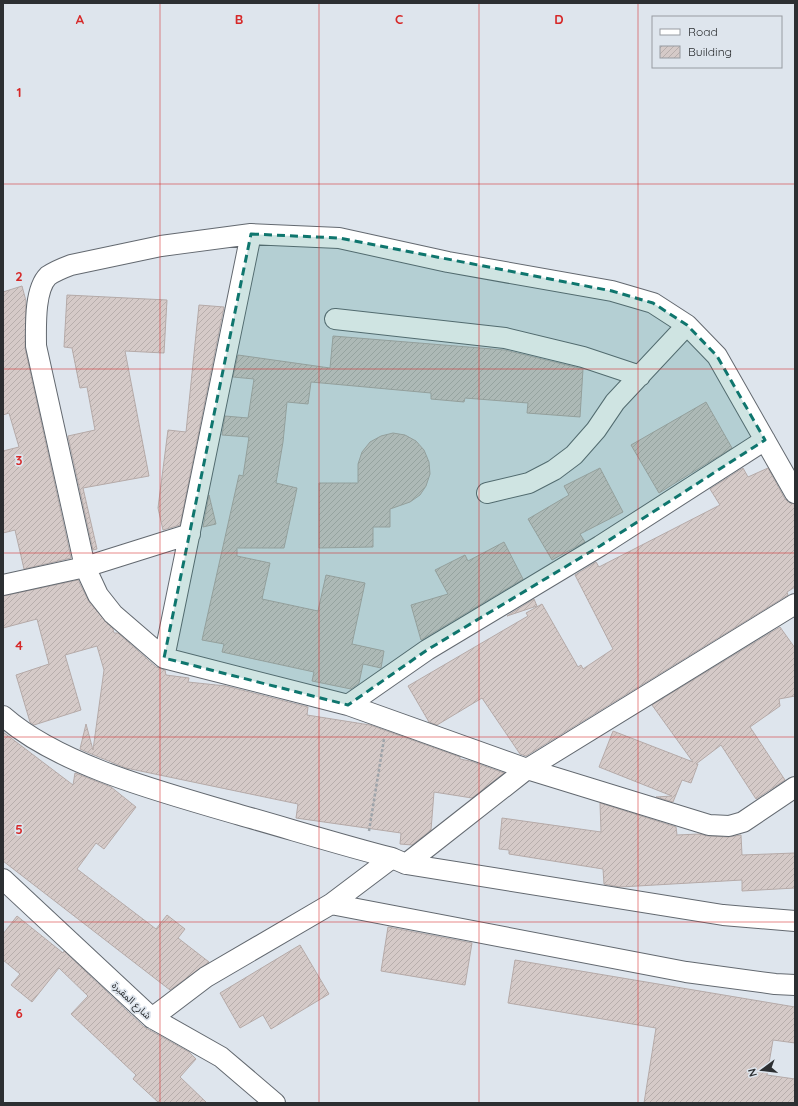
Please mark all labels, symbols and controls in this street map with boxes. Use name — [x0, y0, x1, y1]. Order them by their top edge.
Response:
text: A — [76, 11, 85, 27]
text: B — [235, 11, 243, 27]
text: C — [395, 11, 403, 27]
text: D — [554, 11, 564, 27]
legend — [652, 16, 782, 68]
text: Road — [688, 24, 718, 39]
text: Building — [688, 44, 732, 59]
text: 1 — [16, 84, 22, 100]
text: 2 — [15, 268, 23, 284]
text: 3 — [16, 452, 23, 468]
text: 4 — [15, 637, 23, 653]
text: 5 — [15, 821, 23, 837]
street label: شارع المقبرة — [109, 979, 154, 1023]
text: 6 — [15, 1005, 23, 1021]
north arrow — [742, 1050, 782, 1090]
text: N — [745, 1067, 760, 1078]

